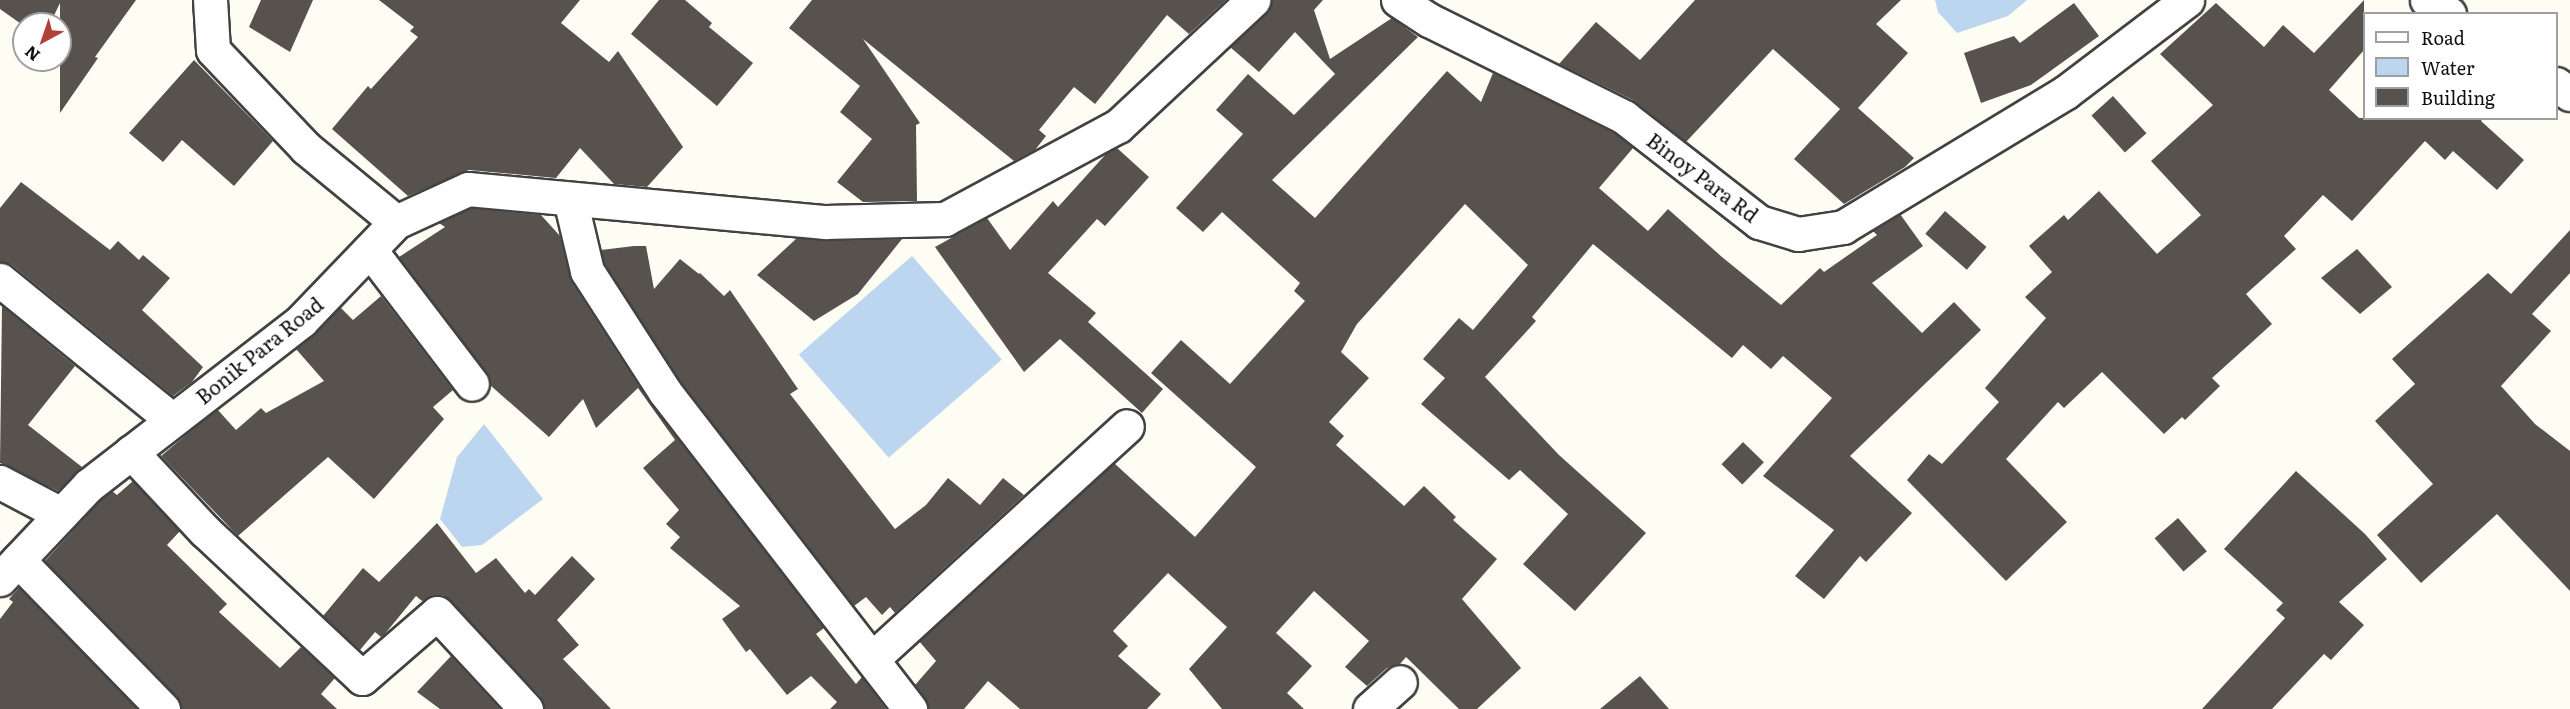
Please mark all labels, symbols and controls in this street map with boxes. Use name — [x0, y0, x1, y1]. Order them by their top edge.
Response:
north arrow — [12, 12, 72, 72]
legend — [2363, 12, 2558, 120]
text: Road — [2421, 24, 2465, 51]
text: N — [19, 41, 45, 68]
text: Water — [2421, 54, 2474, 81]
text: Building — [2421, 84, 2495, 111]
street label: Binoy Para Rd — [1643, 127, 1763, 227]
street label: Bonik Para Road — [191, 292, 327, 408]

